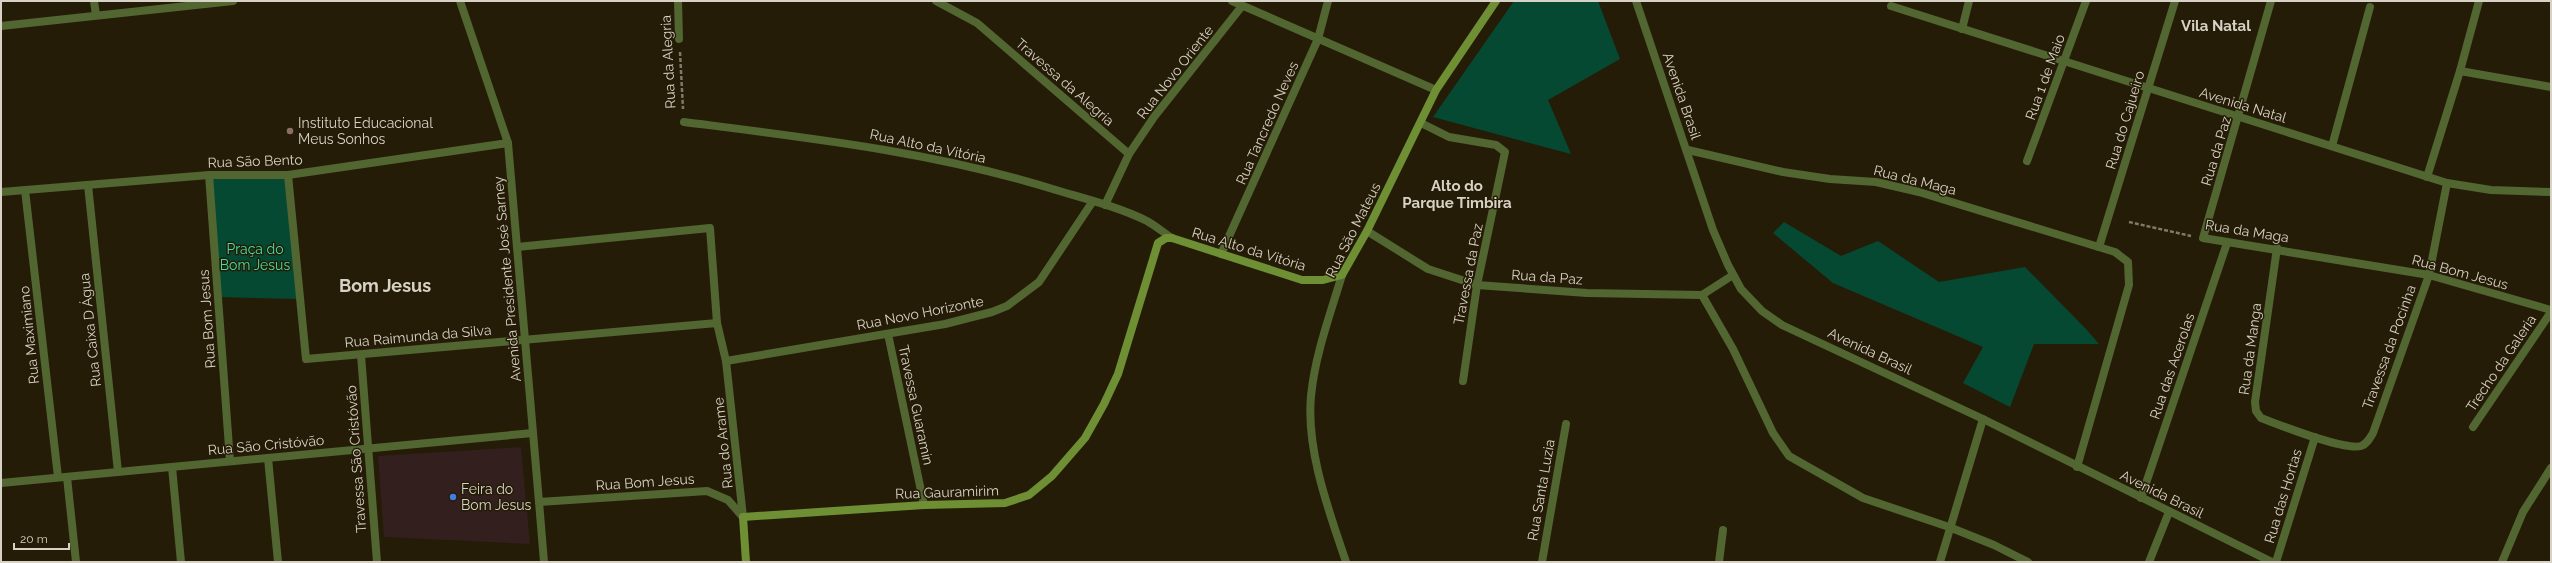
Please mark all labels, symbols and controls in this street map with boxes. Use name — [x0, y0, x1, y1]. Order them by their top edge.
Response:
street label: Rua da Alegria — [658, 15, 678, 109]
district label: Vila Natal — [2181, 17, 2251, 35]
street label: Rua Novo Oriente — [1134, 22, 1216, 122]
street label: Rua 1 de Maio — [2022, 32, 2068, 122]
street label: Travessa da Alegria — [1013, 35, 1117, 129]
street label: Avenida Brasil — [1660, 50, 1704, 142]
street label: Rua Tancredo Neves — [1233, 59, 1301, 187]
street label: Rua do Cajueiro — [2102, 69, 2148, 171]
street label: Avenida Natal — [2198, 84, 2289, 126]
street label: Rua da Paz — [2198, 114, 2234, 188]
place label: Instituto Educacional Meus Sonhos — [298, 115, 433, 147]
marker: Instituto Educacional Meus Sonhos — [285, 126, 295, 136]
street label: Rua Alto da Vitória — [868, 126, 988, 166]
street label: Rua São Bento — [207, 151, 303, 171]
street label: Rua da Maga — [1872, 162, 1958, 198]
street label: Avenida Presidente José Sarney — [490, 175, 524, 382]
district label: Alto do Parque Timbira — [1402, 177, 1512, 212]
street label: Rua São Mateus — [1322, 180, 1384, 280]
street label: Rua da Maga — [2204, 216, 2290, 246]
street label: Travessa da Paz — [1450, 222, 1486, 326]
street label: Rua Alto da Vitória — [1190, 224, 1308, 274]
park label: Praça do Bom Jesus — [220, 241, 290, 273]
street label: Rua Bom Jesus — [2410, 251, 2510, 293]
street label: Rua da Paz — [1511, 267, 1583, 287]
street label: Rua Bom Jesus — [196, 269, 218, 369]
street label: Rua Caixa D Água — [75, 272, 104, 388]
district label: Bom Jesus — [339, 275, 431, 296]
street label: Travessa da Pocinha — [2359, 283, 2419, 411]
street label: Rua Maximiano — [16, 285, 42, 385]
street label: Rua Novo Horizonte — [855, 293, 985, 333]
street label: Rua da Manga — [2236, 302, 2264, 396]
street label: Rua das Acerolas — [2146, 311, 2198, 421]
street label: Trecho da Galeria — [2463, 312, 2539, 414]
street label: Rua Raimunda da Silva — [344, 322, 492, 350]
street label: Avenida Brasil — [1825, 325, 1915, 378]
street label: Travessa Guaramin — [895, 344, 937, 466]
street label: Travessa São Cristóvão — [343, 385, 369, 533]
street label: Rua do Arame — [710, 397, 736, 489]
street label: Rua São Cristóvão — [207, 432, 325, 458]
street label: Rua Santa Luzia — [1524, 438, 1558, 542]
street label: Rua das Hortas — [2261, 447, 2305, 545]
street label: Avenida Brasil — [2118, 467, 2207, 521]
street label: Rua Bom Jesus — [595, 471, 695, 493]
place label: Feira do Bom Jesus — [461, 481, 532, 513]
street label: Rua Gauramirim — [895, 482, 999, 502]
marker: Feira do Bom Jesus — [448, 492, 458, 502]
scale bar — [14, 525, 69, 551]
text: 20 m — [20, 532, 48, 546]

